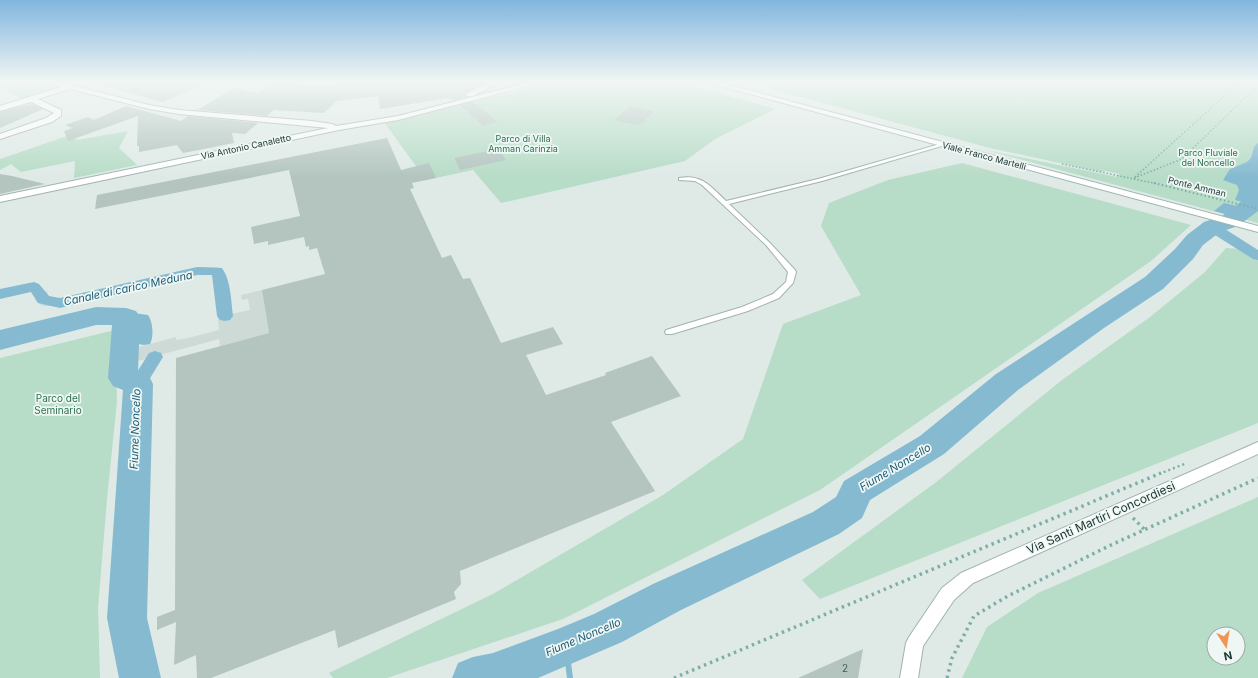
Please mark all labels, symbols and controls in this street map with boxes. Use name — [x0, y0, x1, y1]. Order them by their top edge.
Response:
street label: Via Antonio Canaletto — [200, 132, 292, 161]
park label: Parco di Villa Amman Carinzia — [488, 133, 558, 154]
street label: Viale Franco Martelli — [941, 139, 1027, 172]
park label: Parco Fluviale del Noncello — [1178, 147, 1238, 168]
street label: Ponte Amman — [1167, 174, 1227, 199]
water label: Canale di carico Meduna — [62, 267, 194, 309]
water label: Fiume Noncello — [127, 388, 143, 470]
park label: Parco del Seminario — [34, 392, 82, 416]
water label: Fiume Noncello — [857, 440, 934, 494]
street label: Via Santi Martiri Concordiesi — [1024, 478, 1177, 557]
water label: Fiume Noncello — [543, 615, 623, 659]
north arrow — [1206, 626, 1246, 666]
text: N — [1223, 648, 1234, 664]
house number: 2 — [842, 662, 848, 674]

